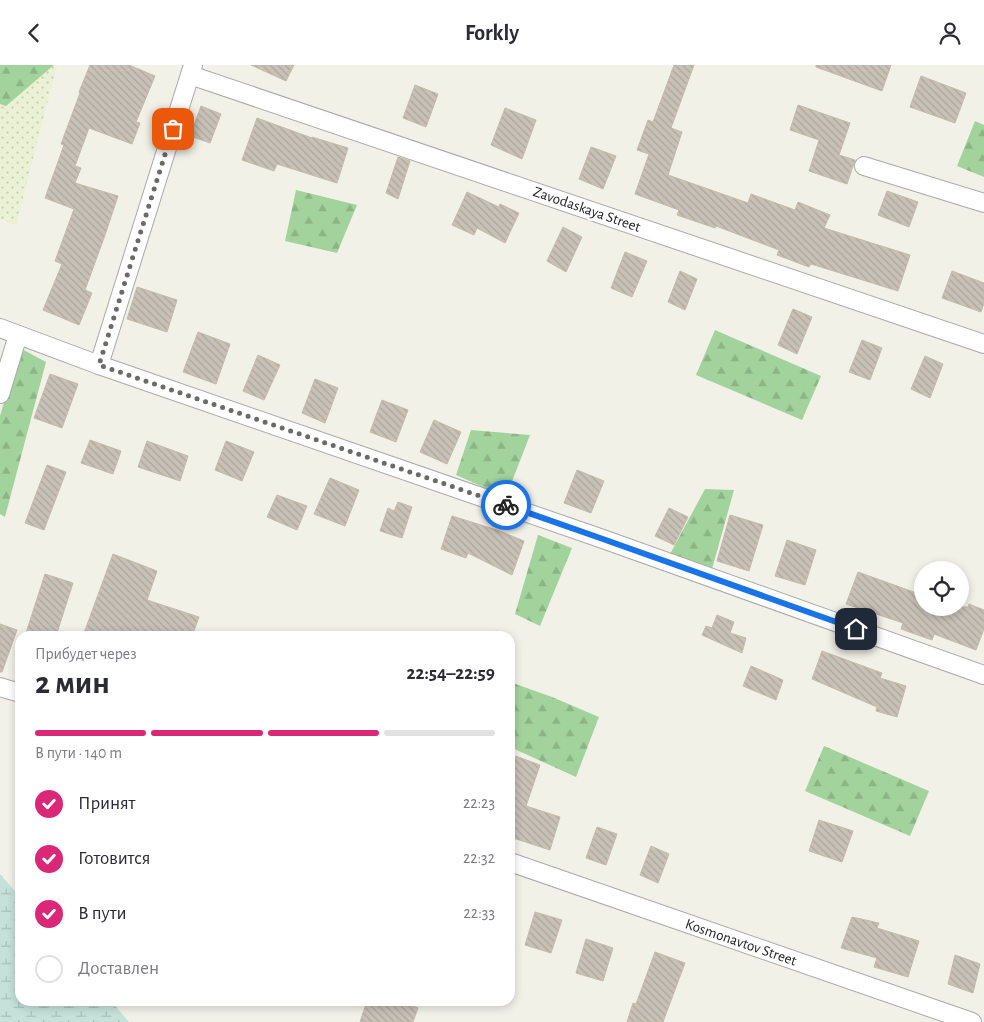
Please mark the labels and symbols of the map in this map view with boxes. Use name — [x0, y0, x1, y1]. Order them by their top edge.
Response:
pin — [152, 108, 194, 150]
street label: Zavodaskaya Street — [531, 184, 643, 235]
courier — [481, 480, 531, 530]
pin — [835, 608, 877, 650]
street label: Kosmonavtov Street — [683, 916, 799, 969]

